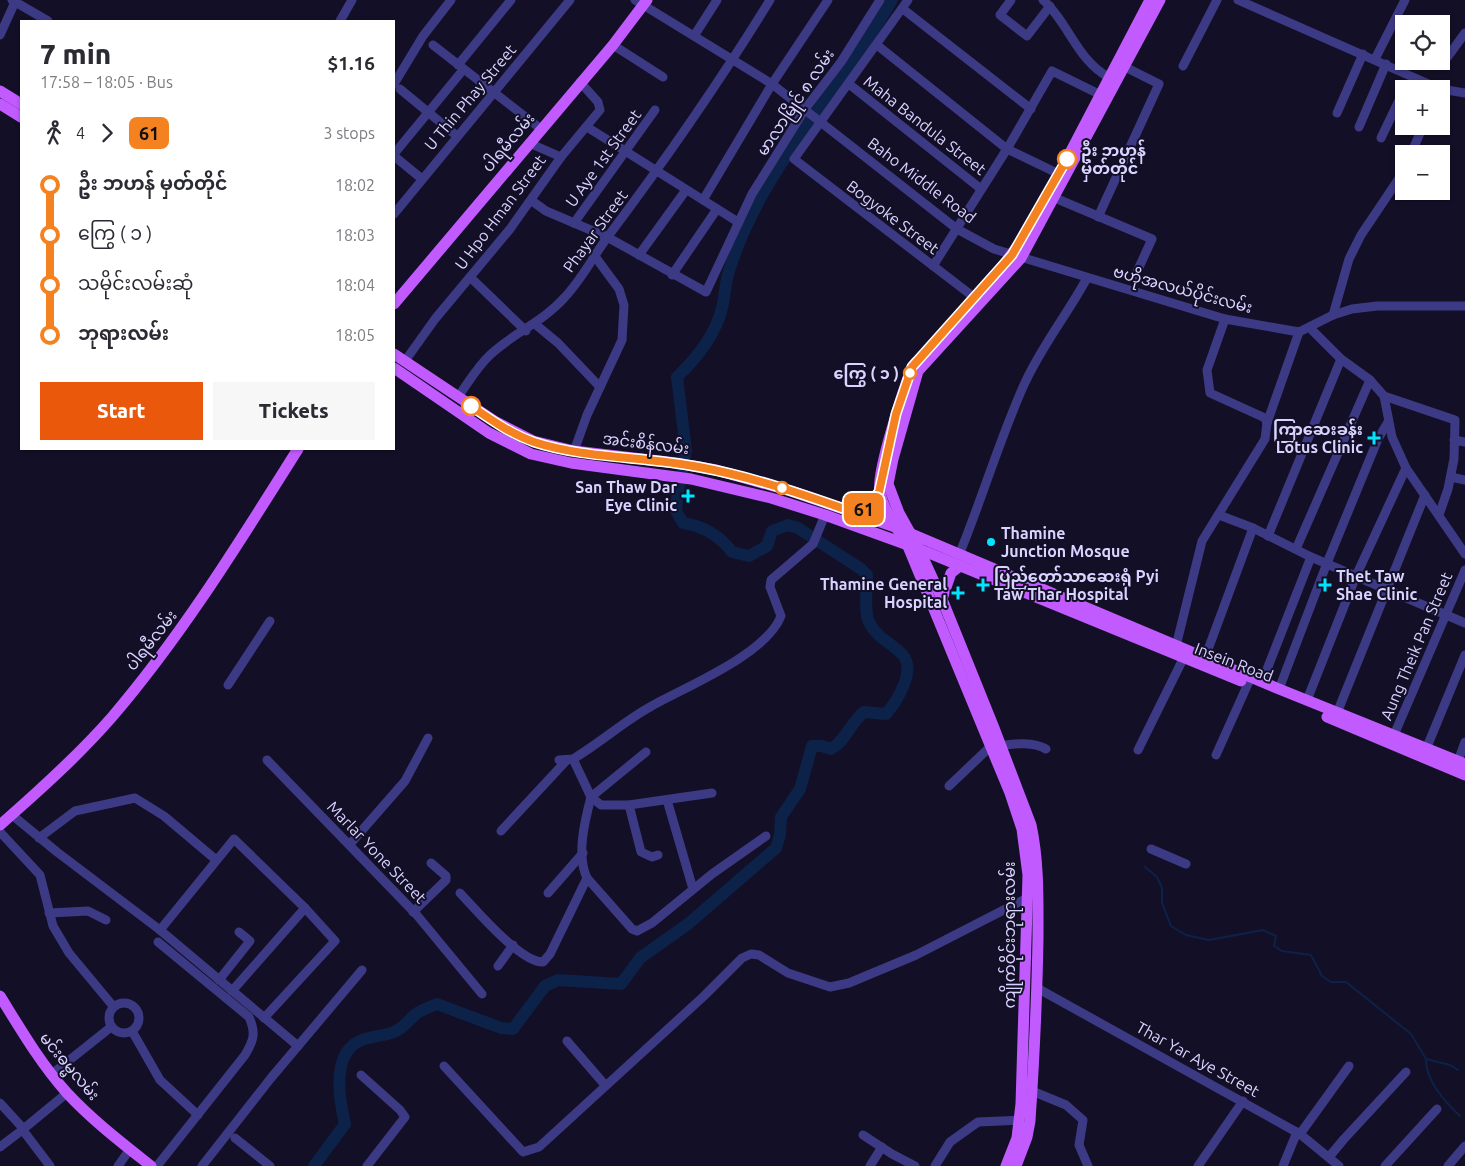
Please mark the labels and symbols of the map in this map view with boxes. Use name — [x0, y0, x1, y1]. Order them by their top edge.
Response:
street label: U Thin Phay Street — [421, 40, 520, 153]
street label: မာလာမြိုင် ၈ လမ်း — [751, 44, 841, 161]
street label: Maha Bandula Street — [860, 72, 990, 179]
street label: U Aye 1st Street — [562, 105, 645, 210]
street label: ပါရမီလမ်း — [477, 108, 542, 178]
street label: Baho Middle Road — [864, 134, 980, 226]
place label: ဦး ဘဟန် မှတ်တိုင် — [1081, 139, 1146, 182]
marker: ဦး ဘဟန် မှတ်တိုင် — [1057, 149, 1077, 169]
street label: U Hpo Hman Street — [451, 151, 549, 273]
street label: Bogyoke Street — [843, 176, 943, 258]
street label: Phayar Street — [559, 186, 631, 276]
street label: ဗဟိုအလယ်ပိုင်းလမ်း — [1110, 260, 1255, 322]
place label: ကြွေ ( ၁ ) — [833, 363, 899, 387]
marker: ကြွေ ( ၁ ) — [903, 366, 917, 380]
unlabelled marker — [461, 396, 481, 416]
place label: ကြာဆေးခန်း Lotus Clinic — [1273, 418, 1363, 456]
street label: အင်းစိန်လမ်း — [601, 427, 691, 462]
marker: ကြာဆေးခန်း Lotus Clinic — [1367, 431, 1381, 445]
place label: San Thaw Dar Eye Clinic — [575, 478, 677, 514]
unlabelled marker — [775, 481, 789, 495]
marker: San Thaw Dar Eye Clinic — [681, 489, 695, 503]
line badge: 61 — [842, 493, 886, 525]
place label: Thamine Junction Mosque — [1001, 524, 1130, 560]
marker: Thamine Junction Mosque — [985, 536, 997, 548]
place label: ပြည်တော်သာဆေးရုံ Pyi Taw Thar Hospital — [994, 565, 1159, 603]
place label: Thet Taw Shae Clinic — [1336, 567, 1417, 603]
street label: Aung Theik Pan Street — [1377, 569, 1456, 723]
place label: Thamine General Hospital — [820, 575, 947, 611]
marker: ပြည်တော်သာဆေးရုံ Pyi Taw Thar Hospital — [976, 578, 990, 592]
marker: Thet Taw Shae Clinic — [1318, 578, 1332, 592]
marker: Thamine General Hospital — [951, 586, 965, 600]
street label: ပါရမီလမ်း — [120, 605, 184, 677]
street label: Insein Road — [1192, 639, 1276, 685]
street label: Marlar Yone Street — [324, 797, 431, 907]
street label: ကျိုက်ဝိုင်းဘုရားလမ်း — [998, 861, 1024, 1009]
street label: Thar Yar Aye Street — [1133, 1018, 1263, 1101]
street label: မင်းဓမ္မလမ်း — [32, 1027, 105, 1107]

